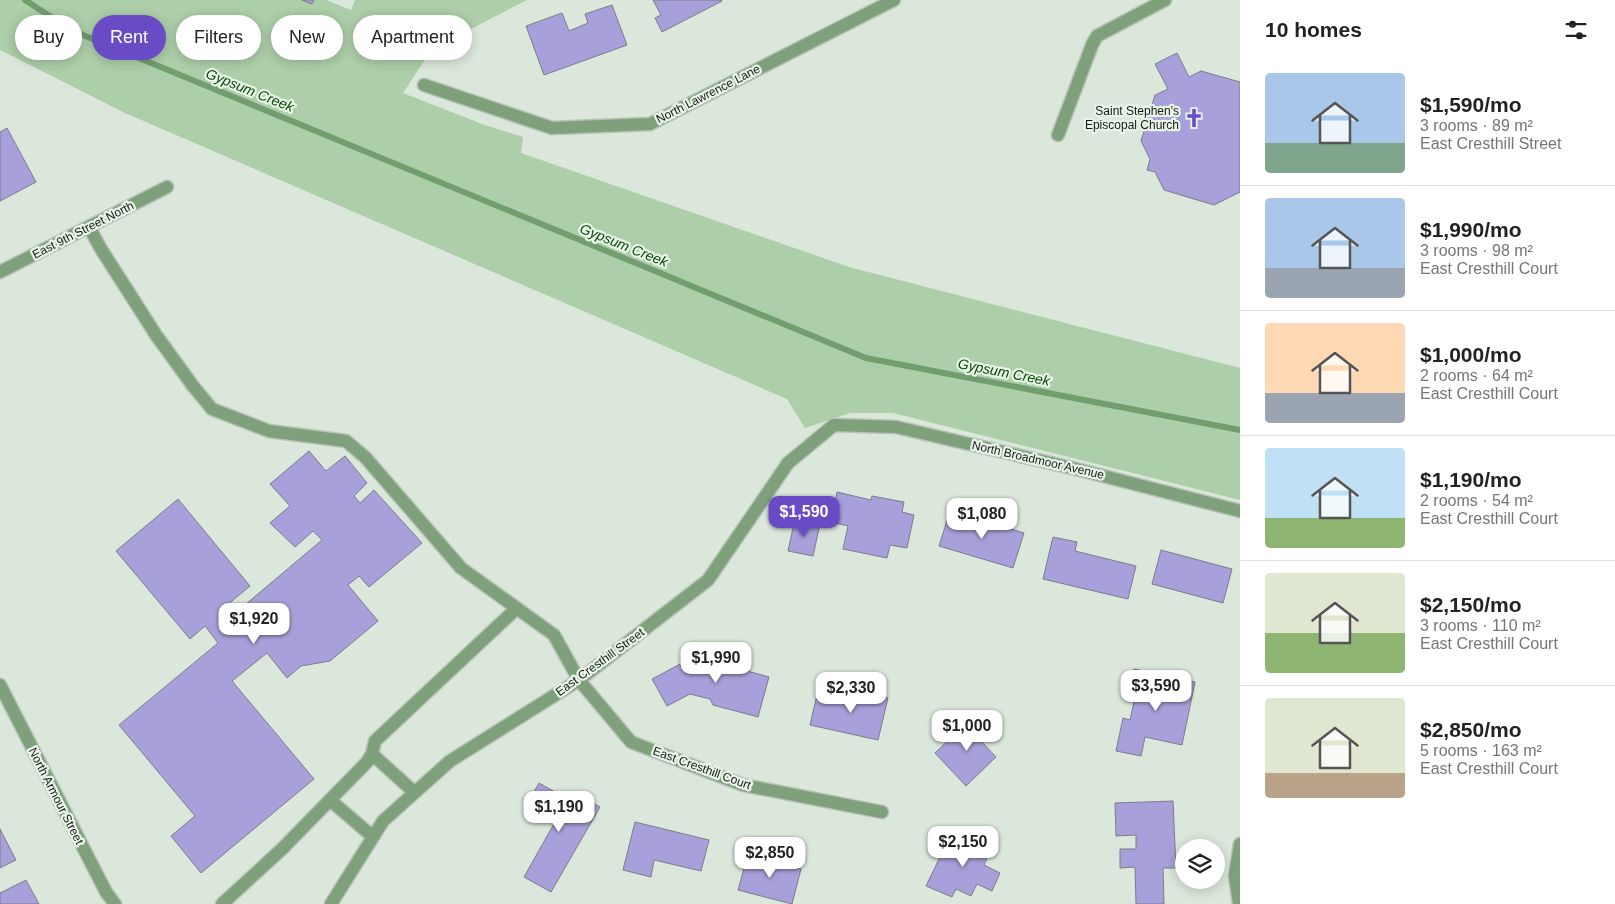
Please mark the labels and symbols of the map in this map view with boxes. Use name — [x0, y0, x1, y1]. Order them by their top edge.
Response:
street label: North Lawrence Lane — [654, 62, 763, 126]
water label: Gypsum Creek — [204, 65, 297, 115]
place label: Saint Stephen's Episcopal Church — [1085, 104, 1179, 132]
church icon: Saint Stephen's Episcopal Church — [1183, 107, 1205, 129]
street label: East 9th Street North — [30, 198, 136, 262]
water label: Gypsum Creek — [578, 220, 671, 270]
water label: Gypsum Creek — [957, 355, 1052, 389]
street label: North Broadmoor Avenue — [971, 438, 1106, 482]
pin: $1,590 — [763, 496, 845, 538]
pin: $1,080 — [941, 498, 1023, 540]
pin: $1,920 — [213, 602, 295, 645]
street label: East Cresthill Street — [553, 625, 648, 699]
pin: $1,990 — [675, 642, 757, 684]
pin: $3,590 — [1115, 670, 1197, 712]
pin: $2,330 — [810, 672, 892, 714]
pin: $1,000 — [926, 710, 1008, 752]
street label: East Cresthill Court — [651, 744, 754, 792]
street label: North Armour Street — [26, 745, 87, 847]
pin: $1,190 — [518, 790, 600, 833]
pin: $2,150 — [922, 826, 1004, 868]
pin: $2,850 — [729, 836, 811, 879]

